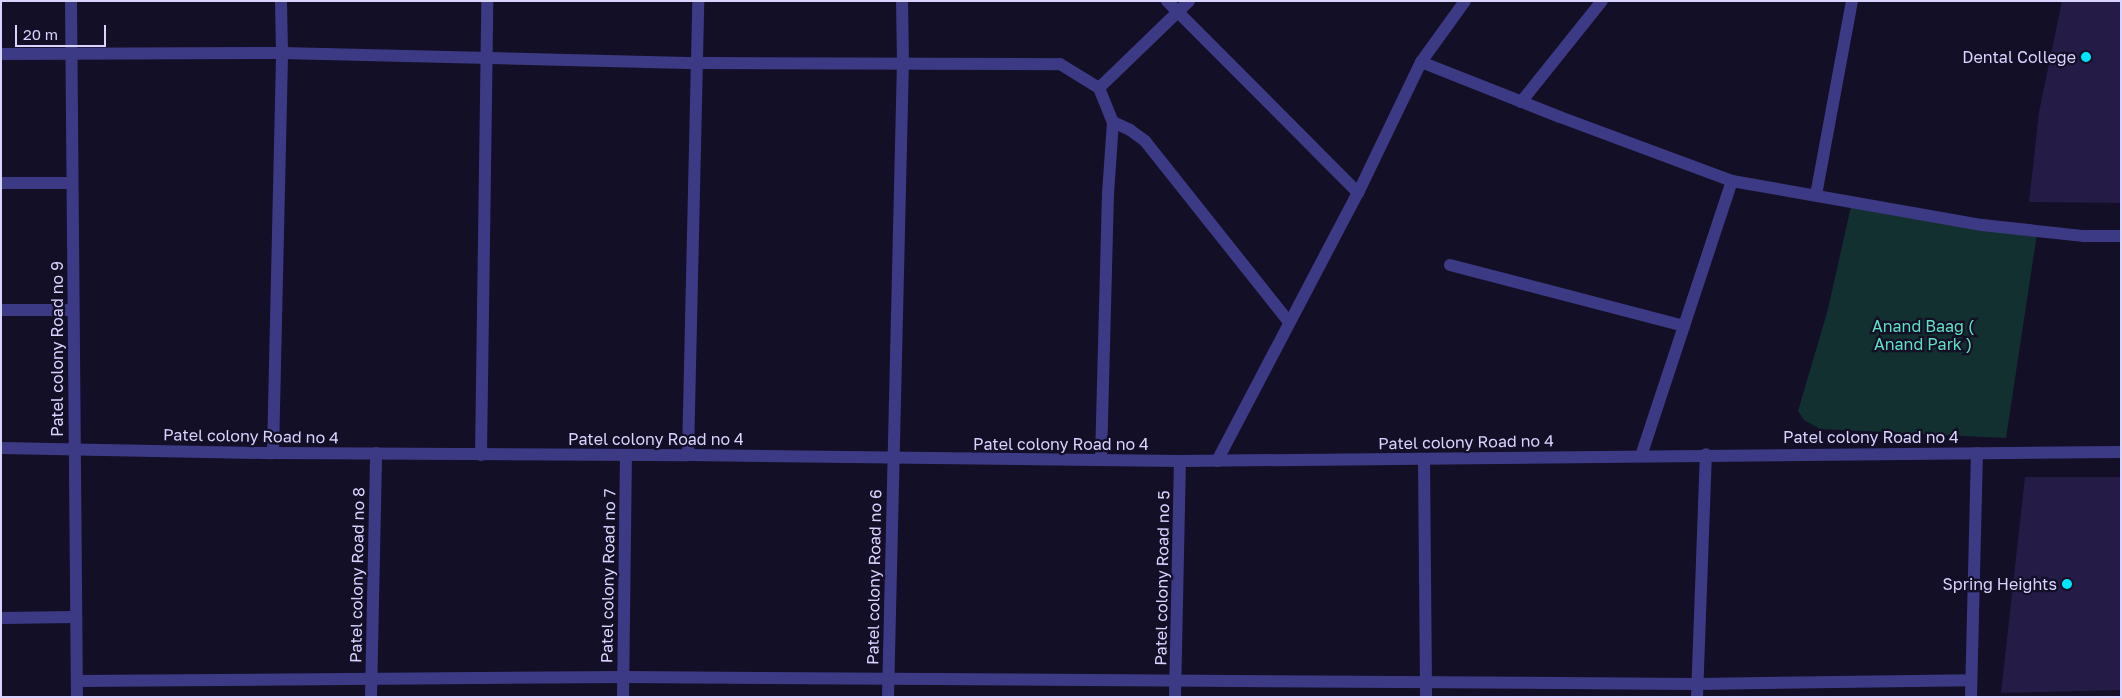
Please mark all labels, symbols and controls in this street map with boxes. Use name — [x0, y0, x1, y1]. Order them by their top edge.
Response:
scale bar — [18, 15, 109, 47]
text: 20 m — [23, 25, 58, 43]
place label: Dental College — [1962, 47, 2076, 67]
marker: Dental College — [2080, 51, 2092, 63]
street label: Patel colony Road no 9 — [47, 261, 67, 437]
park label: Anand Baag ( Anand Park ) — [1872, 316, 1974, 354]
street label: Patel colony Road no 4 — [163, 425, 339, 447]
street label: Patel colony Road no 4 — [1783, 427, 1959, 447]
street label: Patel colony Road no 4 — [568, 429, 744, 449]
street label: Patel colony Road no 4 — [1378, 431, 1554, 453]
street label: Patel colony Road no 4 — [973, 434, 1149, 454]
street label: Patel colony Road no 8 — [346, 487, 368, 663]
street label: Patel colony Road no 7 — [597, 489, 619, 663]
street label: Patel colony Road no 6 — [863, 489, 885, 665]
street label: Patel colony Road no 5 — [1151, 490, 1173, 666]
place label: Spring Heights — [1943, 574, 2057, 594]
marker: Spring Heights — [2061, 578, 2073, 590]

